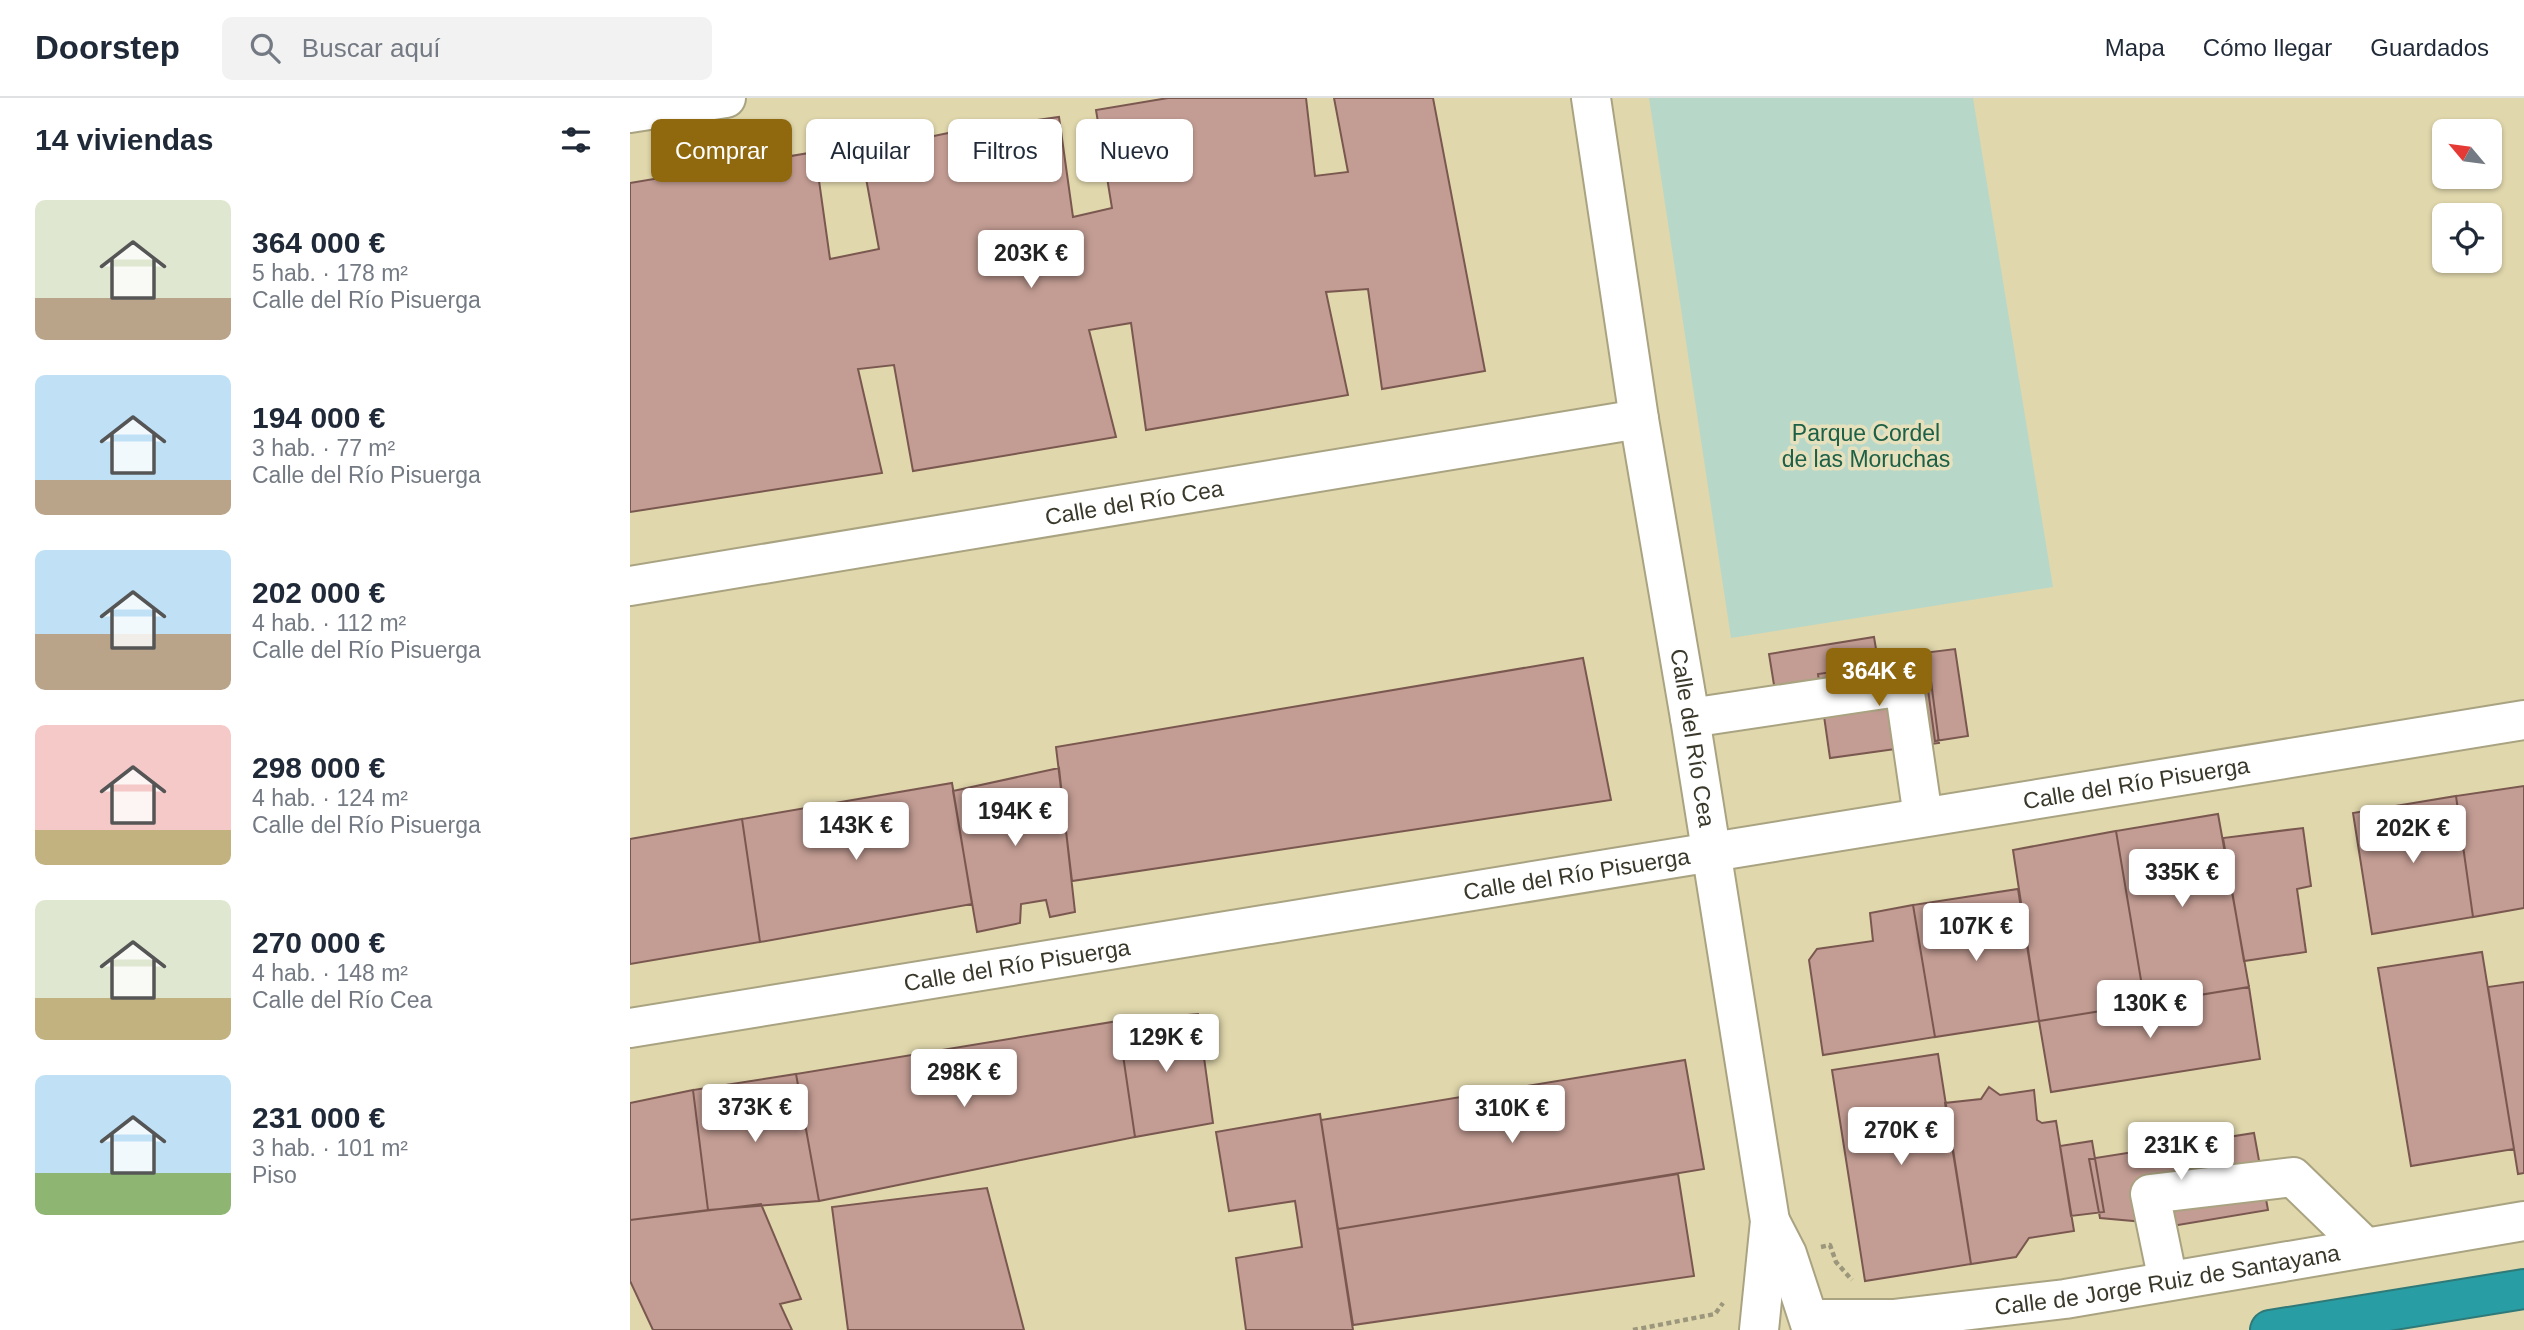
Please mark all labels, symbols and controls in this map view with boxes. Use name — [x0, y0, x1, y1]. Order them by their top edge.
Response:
search box — [222, 17, 712, 80]
text: Doorstep — [35, 29, 180, 66]
icon: search — [246, 29, 284, 67]
text: Buscar aquí — [302, 33, 441, 63]
text: Mapa — [2105, 34, 2165, 61]
text: Cómo llegar — [2203, 34, 2332, 61]
text: Guardados — [2370, 34, 2489, 61]
chip: Comprar — [651, 119, 792, 182]
chip: Alquilar — [806, 119, 934, 182]
chip: Filtros — [948, 119, 1062, 182]
chip: Nuevo — [1076, 119, 1193, 182]
north arrow — [2432, 119, 2502, 189]
map controls — [2432, 119, 2502, 273]
icon: filters — [557, 121, 595, 159]
text: 14 viviendas — [35, 123, 213, 156]
button: locate — [2432, 203, 2502, 273]
text: 364 000 € — [252, 226, 385, 259]
icon: home — [91, 228, 175, 312]
pin: 203K € — [974, 230, 1088, 290]
text: 203K € — [994, 240, 1068, 266]
text: 5 hab. · 178 m² — [252, 260, 408, 286]
text: Calle del Río Pisuerga — [252, 287, 481, 313]
text: 194 000 € — [252, 401, 385, 434]
icon: home — [91, 403, 175, 487]
park label: Parque Cordel de las Moruchas — [1782, 420, 1950, 472]
text: 3 hab. · 77 m² — [252, 435, 395, 461]
text: Calle del Río Pisuerga — [252, 462, 481, 488]
street label: Calle del Río Cea — [1043, 475, 1225, 530]
text: 202 000 € — [252, 576, 385, 609]
icon: home — [91, 578, 175, 662]
text: 4 hab. · 112 m² — [252, 610, 406, 636]
text: Calle del Río Pisuerga — [252, 637, 481, 663]
street label: Calle del Río Cea — [1665, 647, 1720, 829]
pin: 364K € — [1822, 648, 1936, 708]
text: 364K € — [1842, 658, 1916, 684]
text: 298 000 € — [252, 751, 385, 784]
street label: Calle del Río Pisuerga — [2021, 752, 2252, 814]
icon: home — [91, 753, 175, 837]
text: 4 hab. · 124 m² — [252, 785, 408, 811]
pin: 194K € — [958, 788, 1072, 848]
text: 194K € — [978, 798, 1052, 824]
pin: 143K € — [799, 802, 913, 862]
pin: 202K € — [2356, 806, 2470, 865]
text: Calle del Río Pisuerga — [252, 812, 481, 838]
text: 143K € — [819, 812, 893, 838]
text: 202K € — [2376, 815, 2450, 841]
street label: Calle del Río Pisuerga — [1461, 843, 1692, 905]
pin: 335K € — [2125, 850, 2239, 909]
text: 335K € — [2145, 859, 2219, 885]
pin: 107K € — [1919, 904, 2033, 963]
text: 107K € — [1939, 913, 2013, 939]
text: 270 000 € — [252, 926, 385, 959]
icon: home — [91, 928, 175, 1012]
street label: Calle del Río Pisuerga — [902, 934, 1132, 996]
text: 4 hab. · 148 m² — [252, 960, 408, 986]
pin: 130K € — [2093, 981, 2207, 1040]
text: Calle del Río Cea — [252, 987, 432, 1013]
text: 130K € — [2113, 990, 2187, 1016]
pin: 129K € — [1109, 1014, 1223, 1074]
text: 129K € — [1129, 1024, 1203, 1050]
pin: 298K € — [907, 1049, 1021, 1109]
text: 298K € — [927, 1059, 1001, 1085]
pin: 373K € — [698, 1084, 812, 1144]
pin: 310K € — [1455, 1086, 1569, 1145]
text: 373K € — [718, 1094, 792, 1120]
text: 310K € — [1475, 1095, 1549, 1121]
text: 231 000 € — [252, 1101, 385, 1134]
icon: home — [91, 1103, 175, 1187]
pin: 270K € — [1844, 1108, 1958, 1167]
text: 270K € — [1864, 1117, 1938, 1143]
pin: 231K € — [2124, 1122, 2238, 1182]
text: 231K € — [2144, 1132, 2218, 1158]
text: 3 hab. · 101 m² — [252, 1135, 408, 1161]
text: Piso — [252, 1162, 297, 1188]
street label: Calle de Jorge Ruiz de Santayana — [1993, 1239, 2342, 1320]

